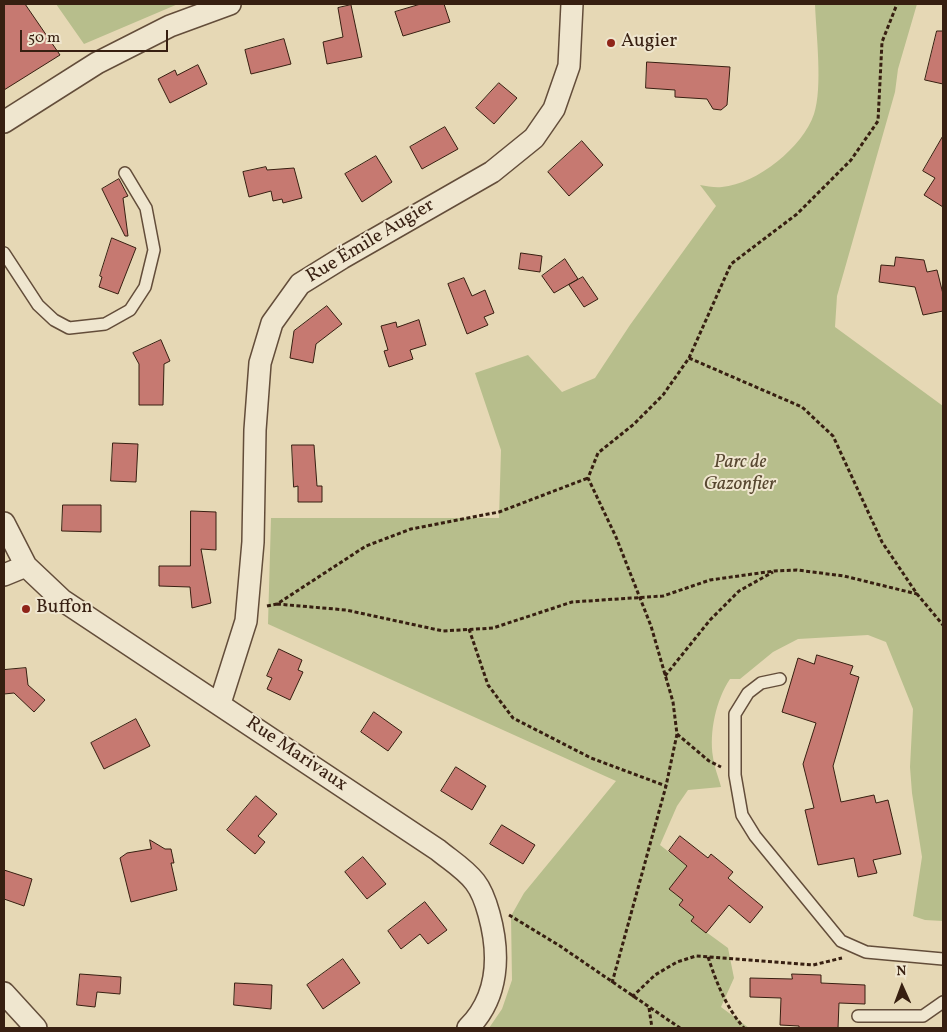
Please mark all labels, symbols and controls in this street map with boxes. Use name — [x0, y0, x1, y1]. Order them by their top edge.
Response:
scale bar — [22, 20, 170, 52]
text: 50 m — [28, 28, 60, 49]
place label: Augier — [621, 32, 677, 54]
marker: Augier — [605, 37, 617, 49]
street label: Rue Émile Augier — [303, 195, 439, 289]
park label: Parc de Gazonfier — [704, 453, 776, 497]
place label: Buffon — [36, 598, 93, 620]
marker: Buffon — [20, 603, 32, 615]
street label: Rue Marivaux — [241, 713, 351, 797]
north arrow — [877, 962, 927, 1012]
text: N — [896, 962, 907, 981]

